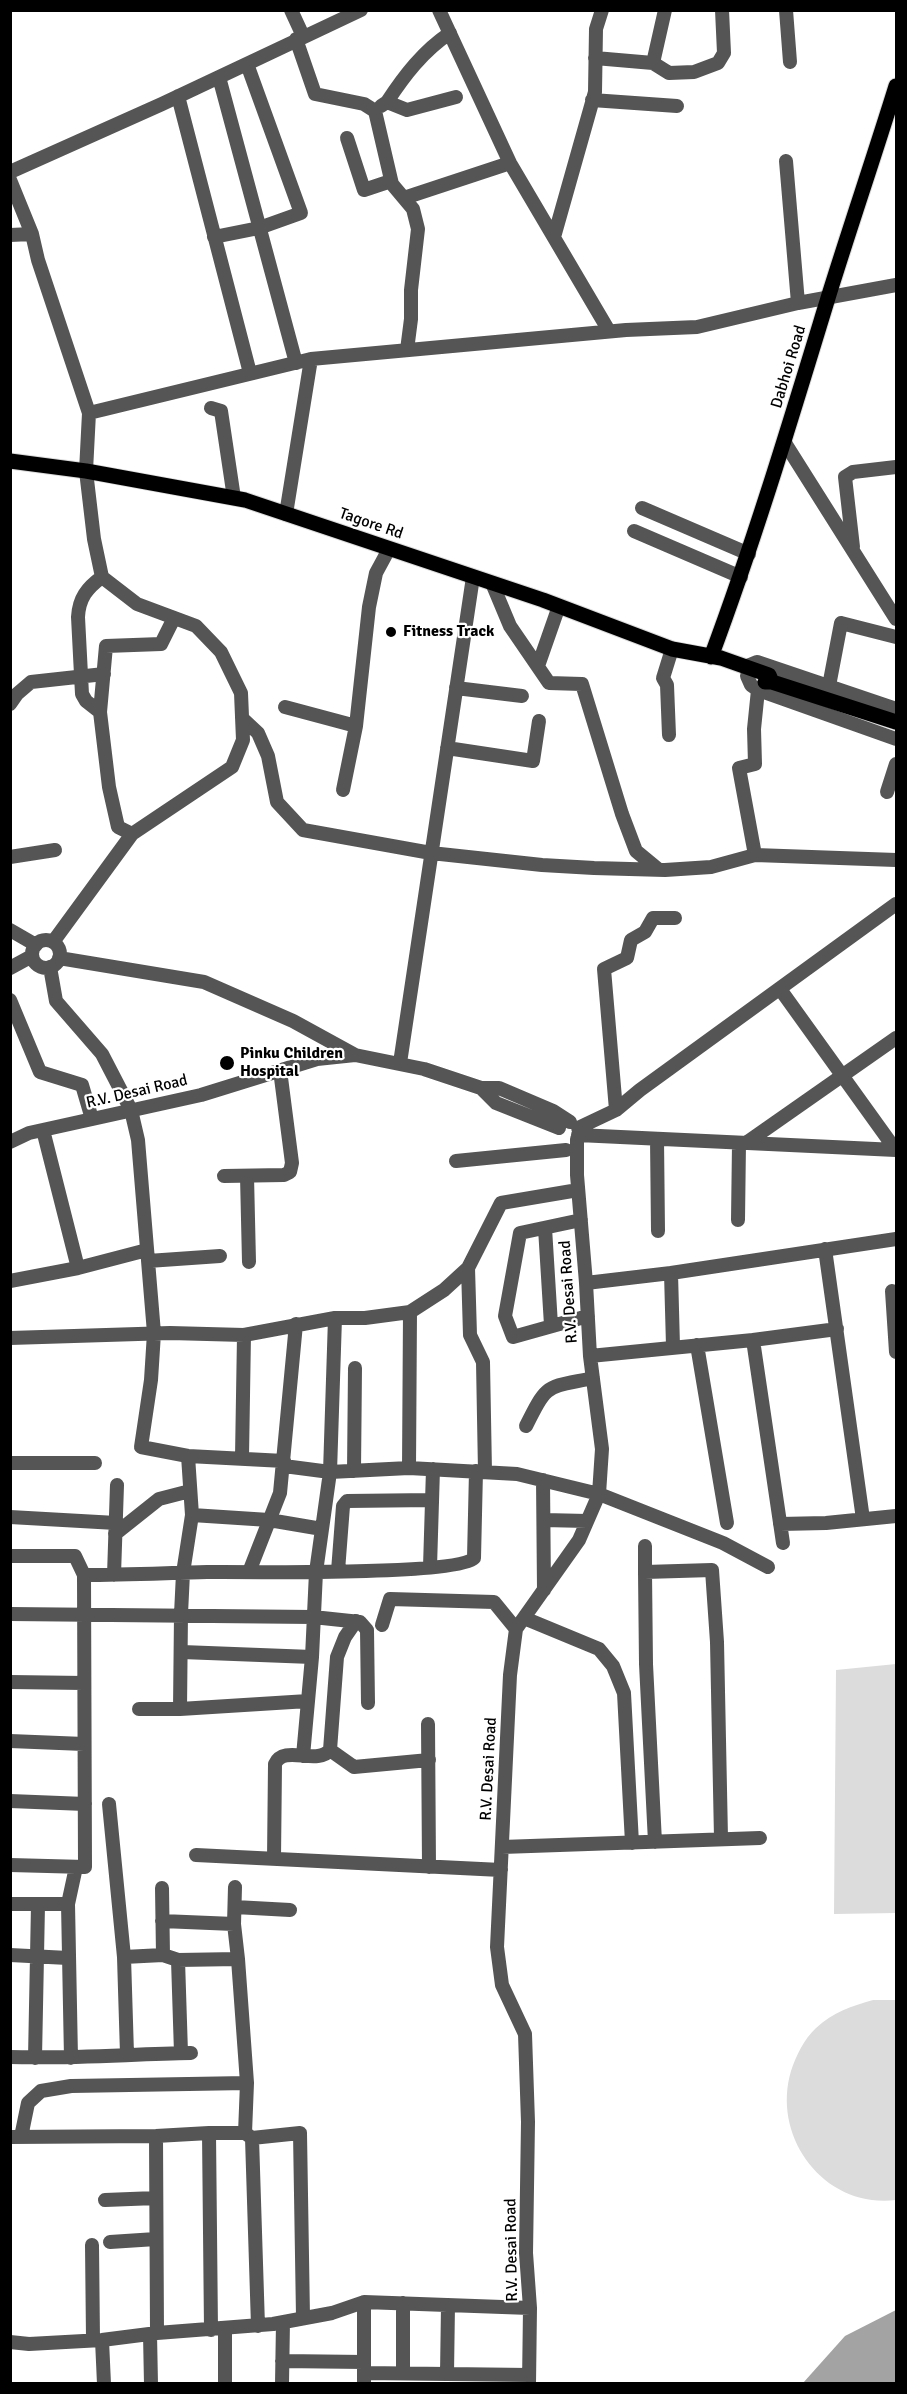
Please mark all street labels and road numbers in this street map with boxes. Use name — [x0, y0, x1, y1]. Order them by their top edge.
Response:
street label: Dabhoi Road — [767, 323, 811, 411]
street label: Tagore Rd — [336, 504, 406, 544]
street label: R.V. Desai Road — [84, 1071, 190, 1113]
street label: R.V. Desai Road — [556, 1240, 582, 1344]
street label: R.V. Desai Road — [477, 1717, 501, 1821]
street label: R.V. Desai Road — [501, 2198, 523, 2302]

